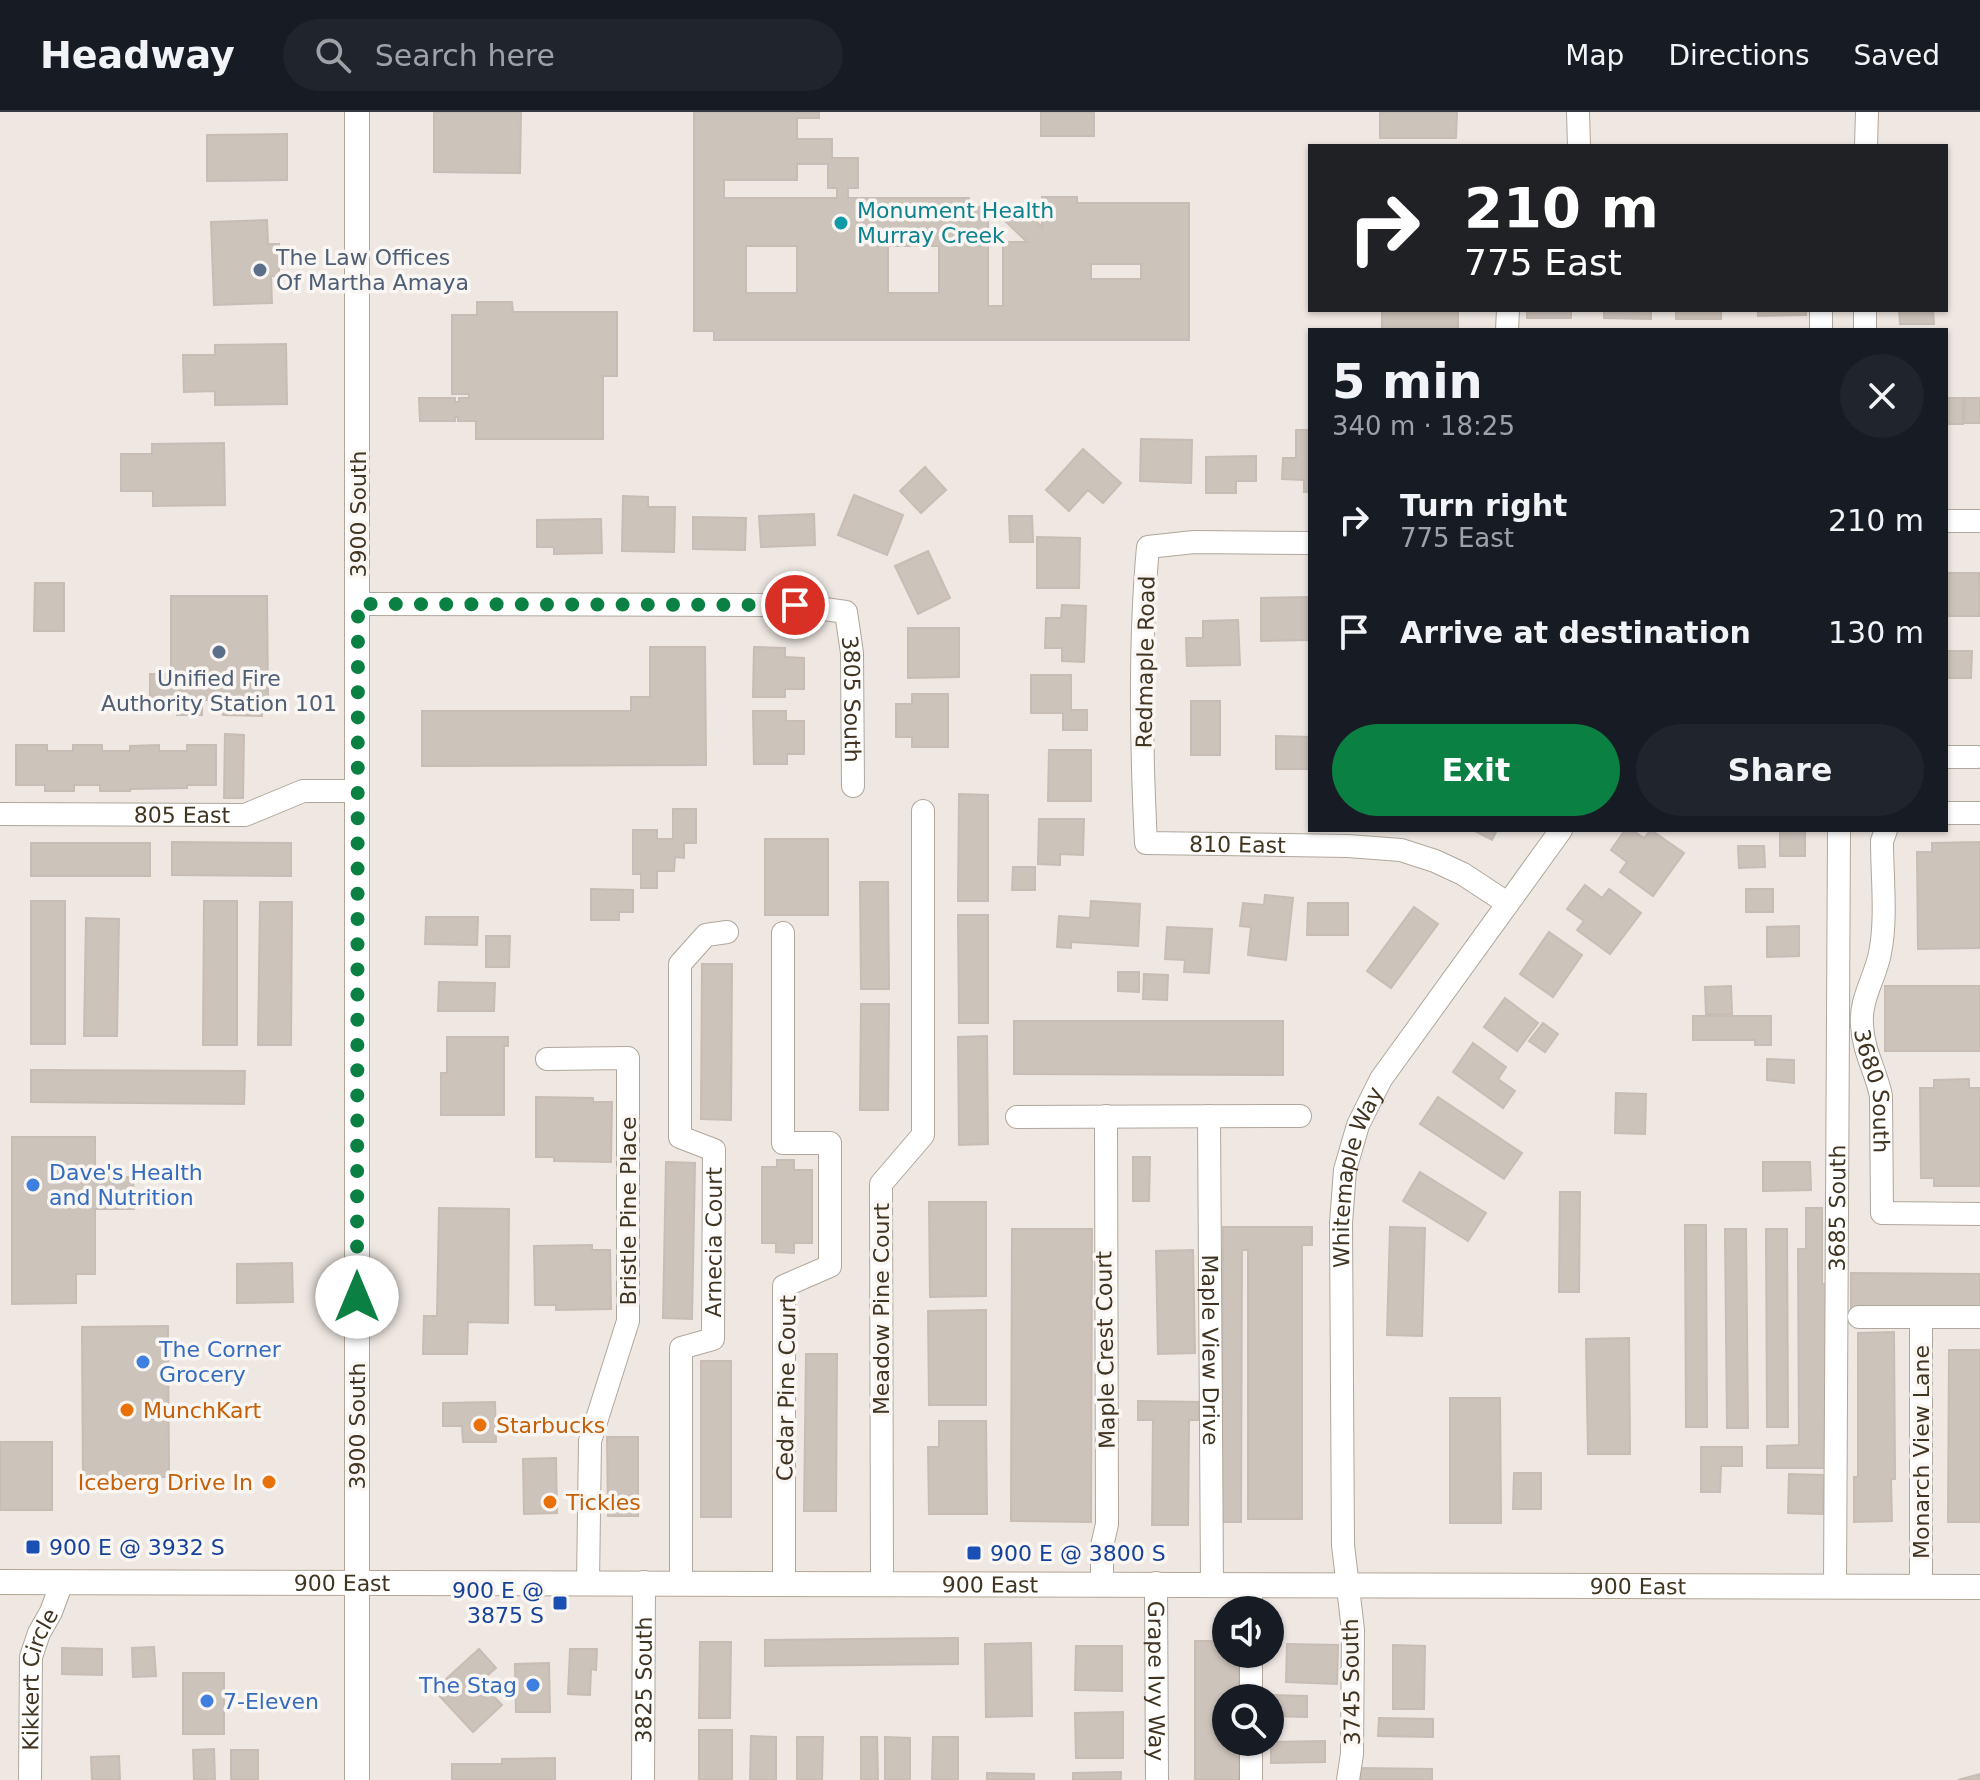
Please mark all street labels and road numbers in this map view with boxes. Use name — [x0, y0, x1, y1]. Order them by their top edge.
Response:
street label: 3900 South — [346, 451, 371, 577]
street label: Redmaple Road — [1131, 576, 1160, 748]
street label: 3805 South — [837, 634, 865, 763]
street label: 805 East — [134, 803, 231, 828]
street label: 810 East — [1189, 832, 1286, 858]
street label: 3680 South — [1849, 1027, 1893, 1153]
street label: Whitemaple Way — [1329, 1083, 1388, 1268]
street label: Bristle Pine Place — [616, 1117, 641, 1305]
street label: 3685 South — [1825, 1144, 1850, 1272]
street label: Arnecia Court — [701, 1167, 727, 1318]
street label: Meadow Pine Court — [869, 1203, 894, 1415]
street label: Maple Crest Court — [1091, 1250, 1120, 1449]
street label: Maple View Drive — [1197, 1254, 1223, 1446]
street label: Cedar Pine Court — [772, 1294, 801, 1481]
street label: Monarch View Lane — [1909, 1345, 1934, 1559]
street label: 3900 South — [345, 1363, 370, 1489]
street label: 900 East — [294, 1571, 391, 1596]
street label: 900 East — [942, 1572, 1039, 1598]
street label: 900 East — [1590, 1574, 1687, 1599]
street label: Grape Ivy Way — [1143, 1601, 1169, 1761]
street label: Kikkert Circle — [18, 1604, 63, 1751]
street label: 3825 South — [631, 1616, 657, 1744]
street label: 3745 South — [1338, 1618, 1365, 1746]

